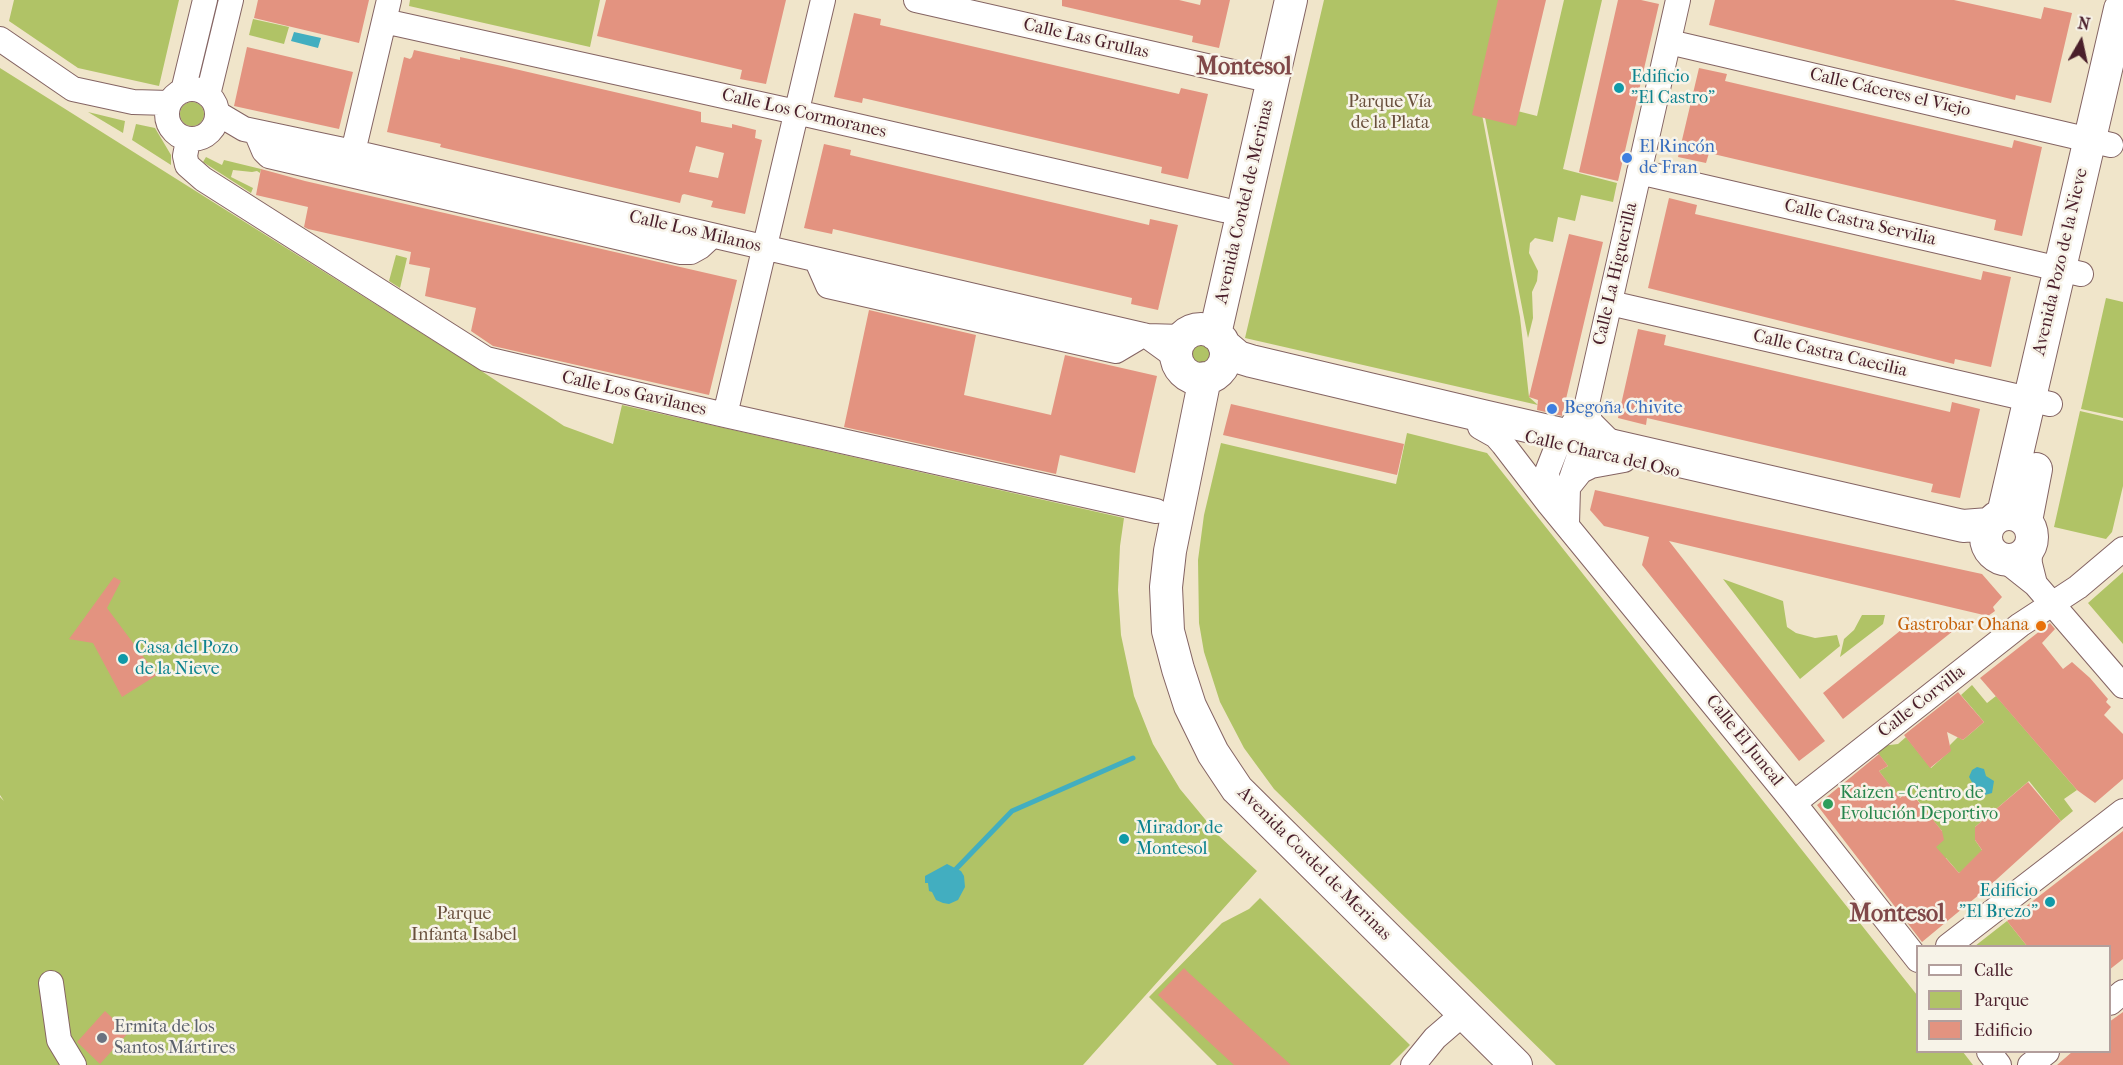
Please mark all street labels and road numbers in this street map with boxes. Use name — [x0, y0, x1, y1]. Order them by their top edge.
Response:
street label: Calle Las Grullas — [1021, 14, 1151, 64]
street label: Calle Cáceres el Viejo — [1807, 64, 1973, 122]
street label: Calle Los Cormoranes — [720, 85, 888, 143]
street label: Avenida Cordel de Merinas — [1211, 98, 1279, 306]
street label: Avenida Pozo de la Nieve — [2029, 166, 2093, 358]
street label: Calle Castra Servilia — [1782, 195, 1938, 251]
street label: Calle La Higuerilla — [1589, 201, 1643, 347]
street label: Calle Los Milanos — [627, 206, 763, 258]
street label: Calle Castra Caecilia — [1751, 326, 1909, 382]
street label: Calle Los Gavilanes — [560, 367, 708, 421]
street label: Calle Charca del Oso — [1522, 427, 1682, 483]
street label: Calle Corvilla — [1874, 661, 1970, 743]
street label: Calle El Juncal — [1701, 691, 1787, 791]
street label: Avenida Cordel de Merinas — [1233, 783, 1395, 945]

